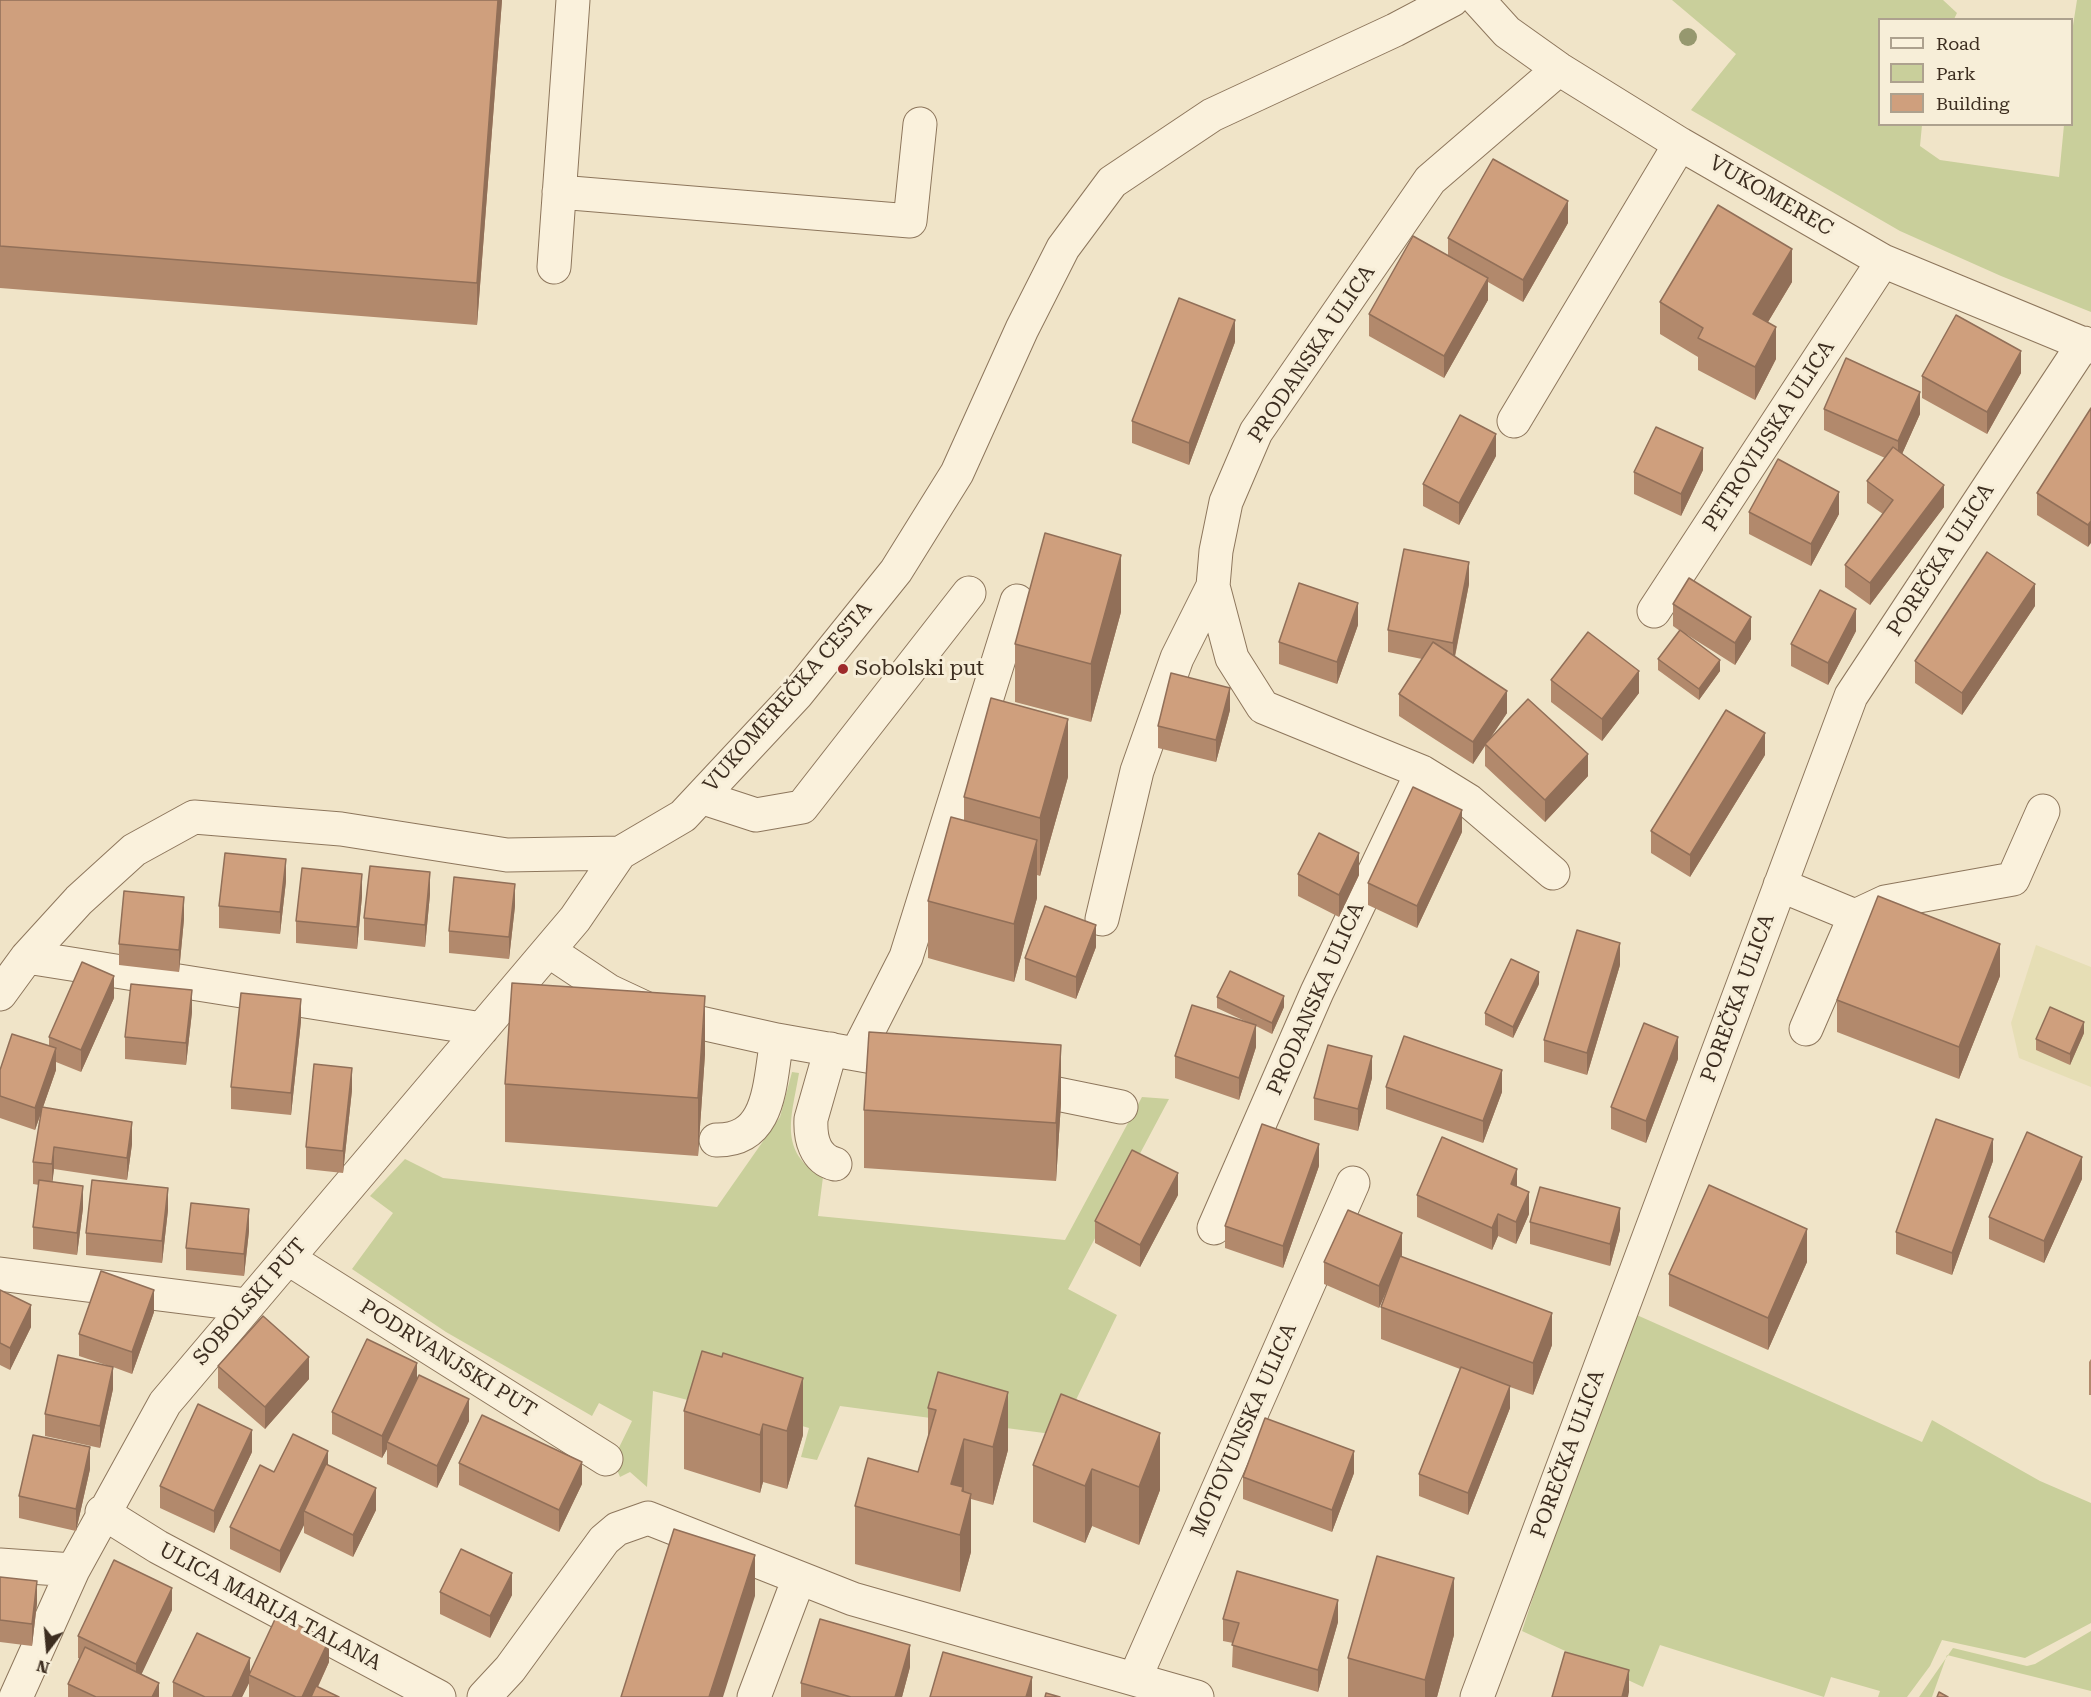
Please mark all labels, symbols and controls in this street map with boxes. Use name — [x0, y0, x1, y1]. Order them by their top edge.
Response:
legend — [1878, 18, 2073, 126]
text: Road — [1936, 33, 1980, 54]
text: Park — [1936, 63, 1976, 84]
text: Building — [1936, 93, 2010, 114]
street label: VUKOMEREC — [1705, 150, 1837, 242]
street label: PRODANSKA ULICA — [1243, 261, 1381, 447]
street label: PETROVIJSKA ULICA — [1698, 336, 1840, 536]
street label: POREČKA ULICA — [1882, 479, 2000, 641]
street label: VUKOMEREČKA CESTA — [698, 597, 878, 797]
place label: Sobolski put — [855, 656, 984, 682]
marker: Sobolski put — [836, 662, 850, 676]
street label: PRODANSKA ULICA — [1262, 899, 1370, 1099]
street label: POREČKA ULICA — [1696, 911, 1780, 1085]
street label: SOBOLSKI PUT — [188, 1234, 312, 1370]
street label: PODRVANJSKI PUT — [355, 1294, 541, 1424]
street label: MOTOVUNSKA ULICA — [1186, 1319, 1302, 1541]
street label: POREČKA ULICA — [1526, 1367, 1610, 1541]
street label: ULICA MARIJA TALANA — [154, 1538, 386, 1676]
north arrow — [18, 1619, 78, 1679]
text: N — [34, 1656, 51, 1678]

